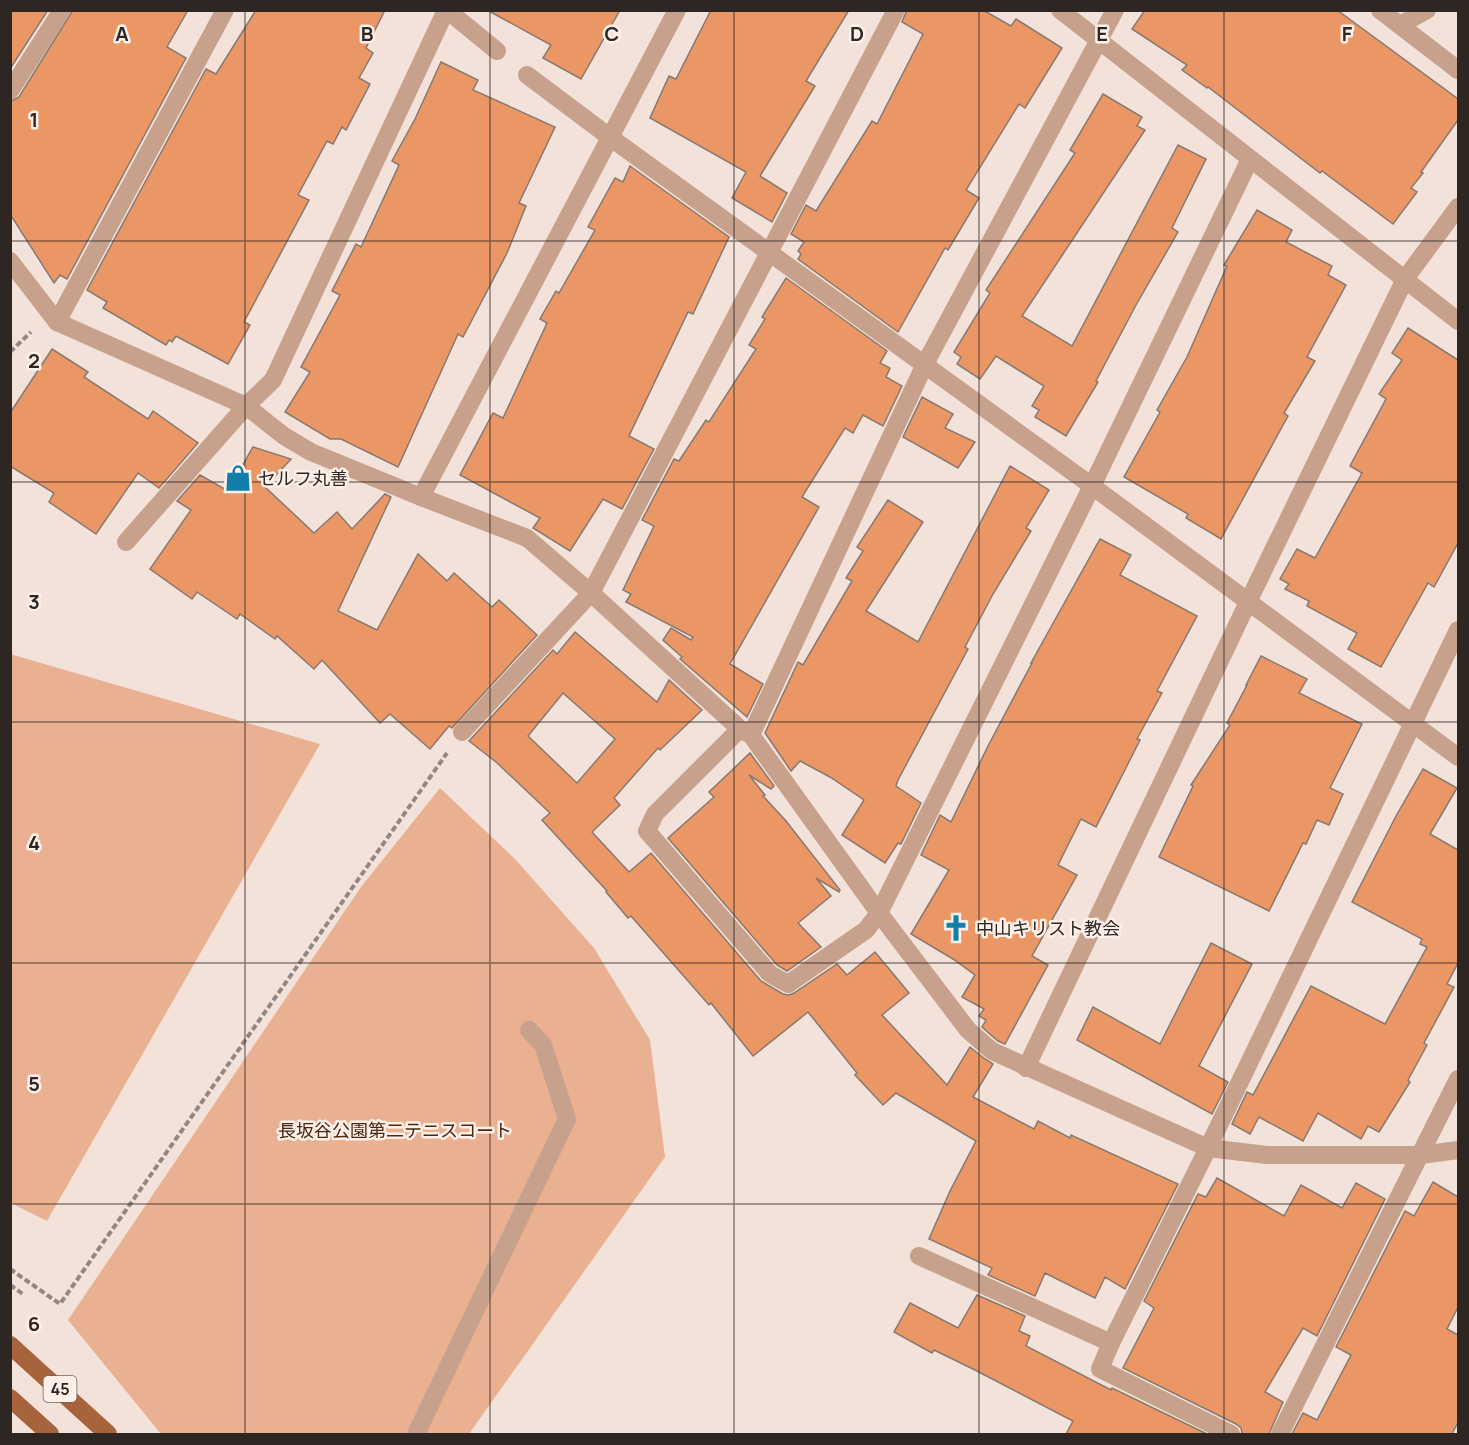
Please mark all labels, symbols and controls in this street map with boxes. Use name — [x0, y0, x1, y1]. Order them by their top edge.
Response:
text: A — [115, 20, 129, 47]
text: B — [361, 20, 374, 47]
text: C — [605, 20, 619, 47]
text: D — [850, 20, 864, 47]
text: E — [1096, 20, 1108, 47]
text: F — [1342, 20, 1353, 47]
text: 1 — [30, 106, 38, 133]
text: 2 — [28, 347, 40, 374]
shop icon: セルフ丸善 — [223, 463, 253, 493]
place label: セルフ丸善 — [258, 466, 348, 490]
text: 3 — [28, 588, 40, 615]
text: 4 — [28, 829, 40, 856]
church icon: 中山キリスト教会 — [941, 913, 971, 943]
place label: 中山キリスト教会 — [976, 916, 1120, 940]
text: 5 — [28, 1070, 40, 1097]
park label: 長坂谷公園第二テニスコート — [278, 1118, 512, 1142]
text: 6 — [28, 1310, 40, 1337]
road number: 45 — [44, 1376, 76, 1402]

